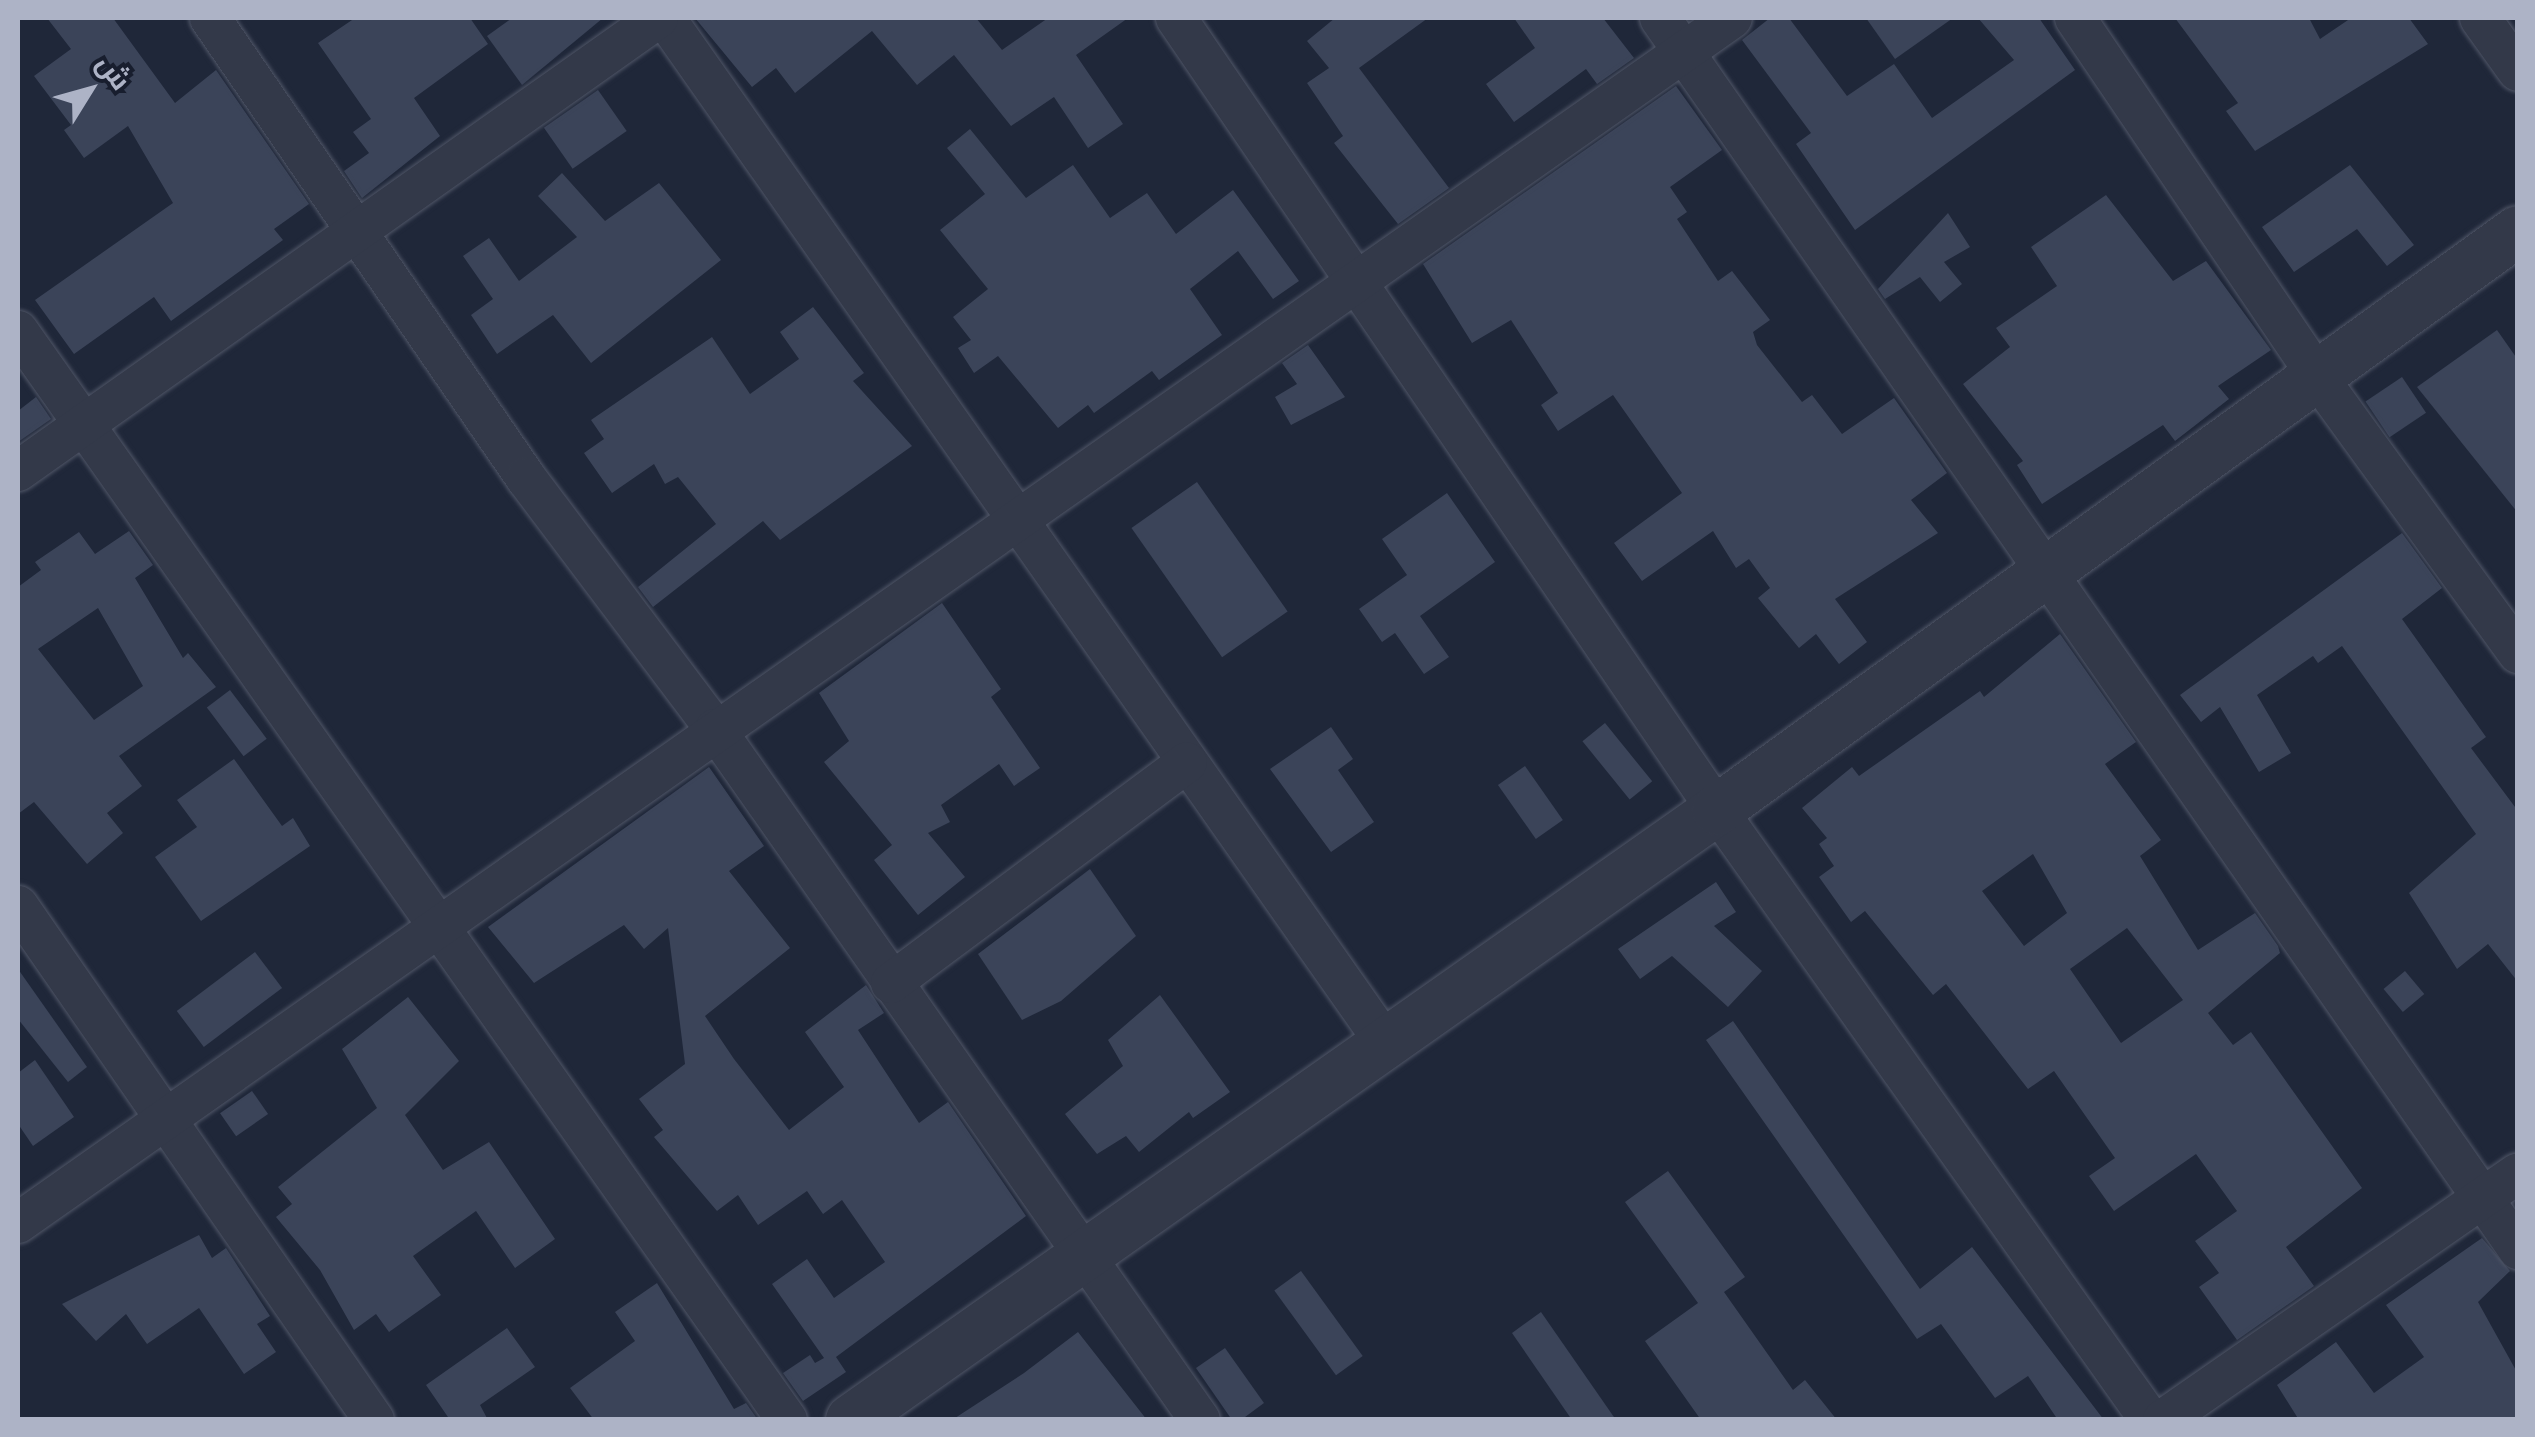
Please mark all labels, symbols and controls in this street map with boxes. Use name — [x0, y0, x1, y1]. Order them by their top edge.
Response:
north arrow — [40, 40, 140, 140]
text: ش — [86, 44, 142, 99]

